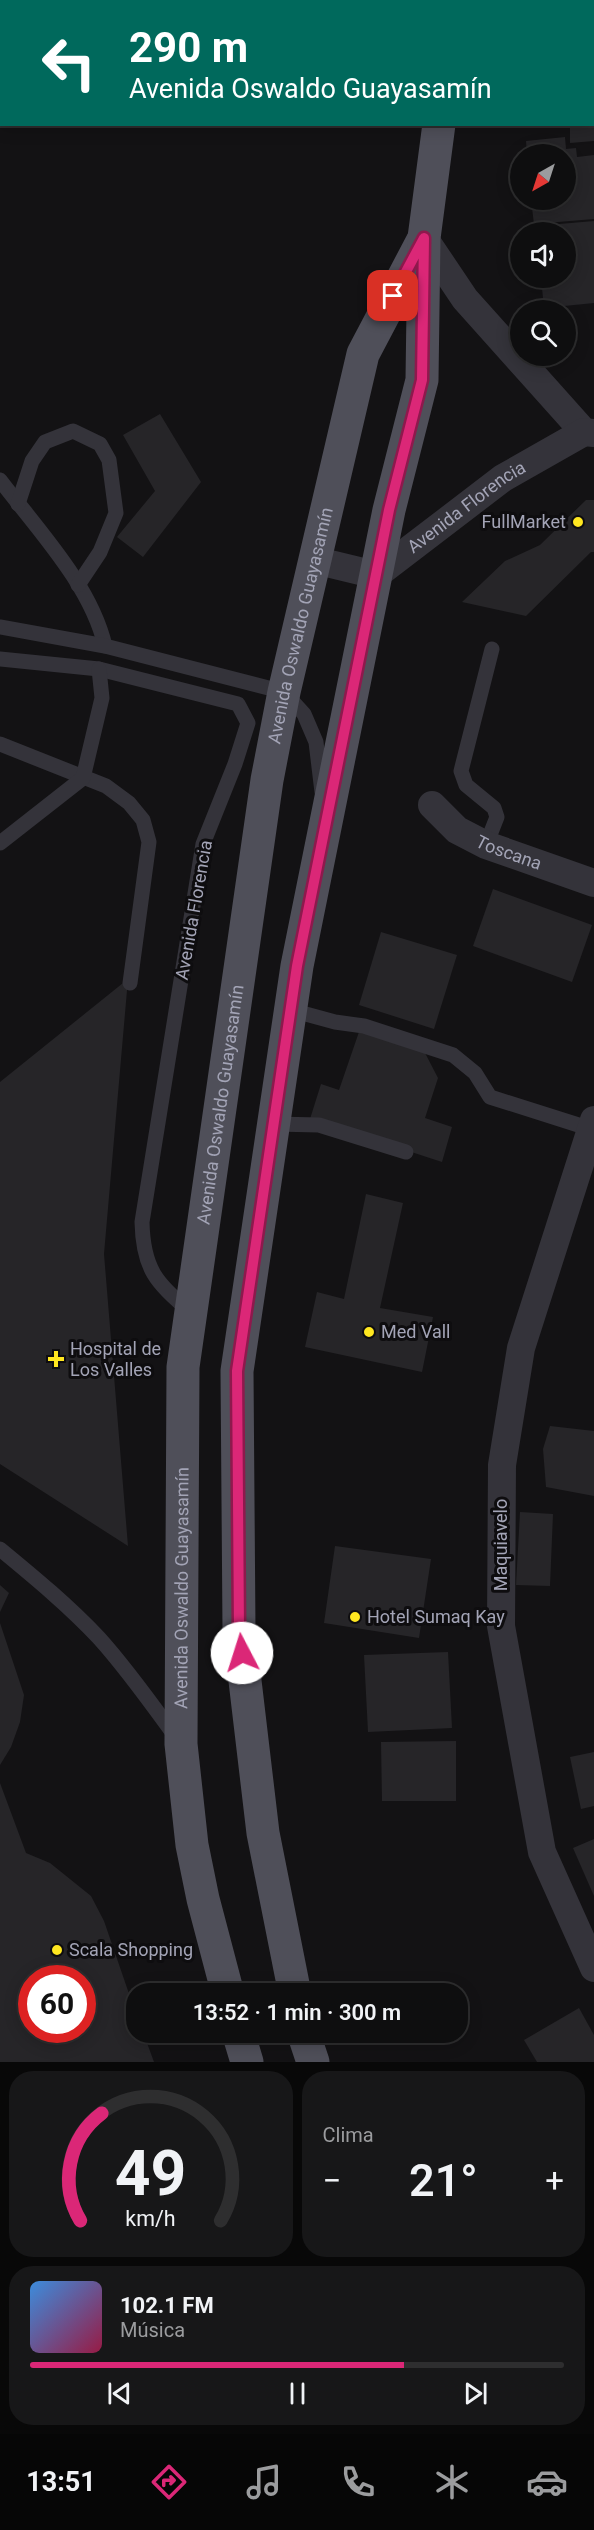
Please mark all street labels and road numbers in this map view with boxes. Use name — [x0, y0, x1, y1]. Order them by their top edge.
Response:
street label: Avenida Florencia — [403, 456, 529, 557]
street label: Avenida Oswaldo Guayasamín — [263, 505, 337, 745]
street label: Toscana — [472, 831, 545, 874]
street label: Avenida Florencia — [171, 838, 216, 982]
street label: Avenida Oswaldo Guayasamín — [193, 983, 248, 1226]
street label: Avenida Oswaldo Guayasamín — [170, 1467, 192, 1709]
street label: Maquiavelo — [490, 1499, 511, 1591]

